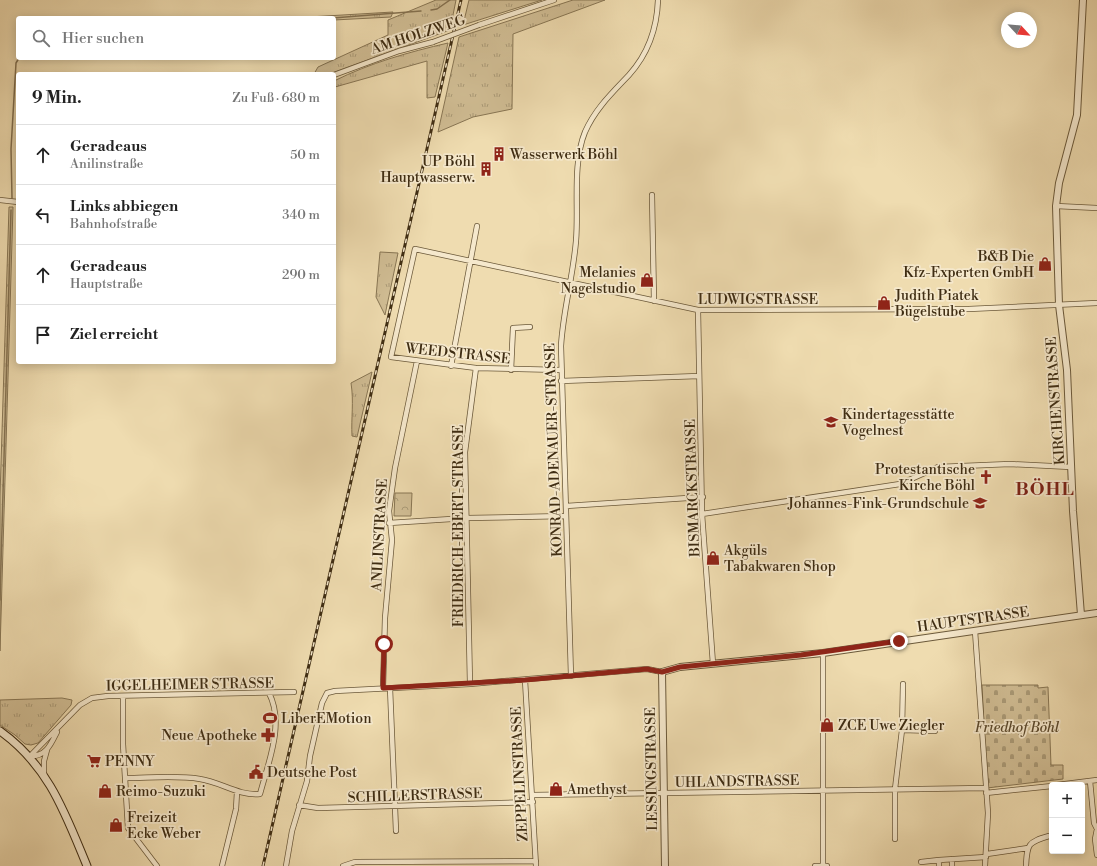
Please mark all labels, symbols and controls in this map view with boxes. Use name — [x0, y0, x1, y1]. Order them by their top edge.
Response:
street label: AM HOLZWEG — [368, 11, 468, 59]
north arrow — [1001, 12, 1037, 48]
search box — [16, 16, 336, 60]
icon: search — [30, 27, 52, 49]
text: Hier suchen — [62, 29, 144, 48]
text: 9 Min. — [32, 87, 82, 109]
text: Zu Fuß · 680 m — [232, 90, 320, 106]
text: Geradeaus — [70, 137, 147, 156]
icon: ahead — [32, 144, 54, 166]
building icon: Wasserwerk Böhl — [491, 146, 507, 162]
place label: Wasserwerk Böhl — [509, 146, 618, 164]
text: 50 m — [290, 147, 320, 163]
place label: UP Böhl Hauptwasserw. — [381, 153, 475, 187]
text: Anilinstraße — [70, 156, 143, 172]
building icon: UP Böhl Hauptwasserw. — [478, 161, 494, 177]
text: Links abbiegen — [70, 197, 178, 216]
icon: left — [32, 204, 54, 226]
text: 340 m — [282, 207, 320, 223]
text: Bahnhofstraße — [70, 216, 157, 232]
place label: B&B Die Kfz-Experten GmbH — [903, 248, 1035, 282]
shop icon: B&B Die Kfz-Experten GmbH — [1037, 256, 1053, 272]
text: Geradeaus — [70, 257, 147, 276]
icon: ahead — [32, 264, 54, 286]
place label: Melanies Nagelstudio — [561, 264, 636, 298]
text: 290 m — [282, 267, 320, 283]
shop icon: Melanies Nagelstudio — [639, 272, 655, 288]
text: Hauptstraße — [70, 276, 143, 292]
place label: Judith Piatek Bügelstube — [894, 287, 979, 321]
street label: LUDWIGSTRASSE — [698, 291, 818, 309]
shop icon: Judith Piatek Bügelstube — [876, 295, 892, 311]
icon: arrive — [32, 324, 54, 346]
text: Ziel erreicht — [70, 325, 158, 344]
street label: KIRCHENSTRASSE — [1043, 336, 1069, 466]
street label: WEEDSTRASSE — [403, 339, 511, 368]
street label: KONRAD-ADENAUER-STRASSE — [541, 343, 567, 557]
place label: Kindertagesstätte Vogelnest — [841, 406, 955, 440]
school or university icon: Kindertagesstätte Vogelnest — [823, 414, 839, 430]
street label: BISMARCKSTRASSE — [682, 419, 704, 558]
street label: FRIEDRICH-EBERT-STRASSE — [450, 425, 468, 627]
place label: Protestantische Kirche Böhl — [875, 461, 975, 495]
church icon: Protestantische Kirche Böhl — [978, 469, 994, 485]
street label: ANILINSTRASSE — [368, 478, 392, 593]
district label: BÖHL — [1015, 478, 1075, 501]
place label: Johannes-Fink-Grundschule — [787, 495, 969, 513]
school or university icon: Johannes-Fink-Grundschule — [972, 495, 988, 511]
place label: Akgüls Tabakwaren Shop — [723, 542, 836, 576]
shop icon: Akgüls Tabakwaren Shop — [705, 550, 721, 566]
street label: HAUPTSTRASSE — [916, 603, 1030, 637]
route end — [890, 632, 908, 650]
route start — [375, 635, 393, 653]
street label: IGGELHEIMER STRASSE — [106, 675, 274, 695]
street label: ZEPPELINSTRASSE — [507, 706, 533, 842]
street label: LESSINGSTRASSE — [642, 707, 662, 831]
sports icon: LiberEMotion — [262, 710, 278, 726]
place label: LiberEMotion — [281, 710, 372, 728]
shop icon: ZCE Uwe Ziegler — [819, 717, 835, 733]
place label: ZCE Uwe Ziegler — [838, 717, 944, 735]
park label: Friedhof Böhl — [975, 719, 1060, 737]
place label: Neue Apotheke — [161, 727, 257, 745]
pharmacy icon: Neue Apotheke — [260, 727, 276, 743]
supermarket icon: PENNY — [86, 753, 102, 769]
place label: PENNY — [105, 753, 155, 771]
public building icon: Deutsche Post — [248, 764, 264, 780]
place label: Deutsche Post — [267, 764, 357, 782]
street label: UHLANDSTRASSE — [674, 772, 800, 792]
shop icon: Amethyst — [548, 781, 564, 797]
place label: Amethyst — [566, 781, 627, 799]
map controls — [1049, 782, 1085, 854]
button: + — [1049, 782, 1085, 818]
shop icon: Reimo-Suzuki — [97, 783, 113, 799]
place label: Reimo-Suzuki — [116, 783, 206, 801]
street label: SCHILLERSTRASSE — [347, 785, 483, 807]
place label: Freizeit Ecke Weber — [127, 809, 201, 843]
shop icon: Freizeit Ecke Weber — [108, 817, 124, 833]
button: − — [1049, 818, 1085, 854]

